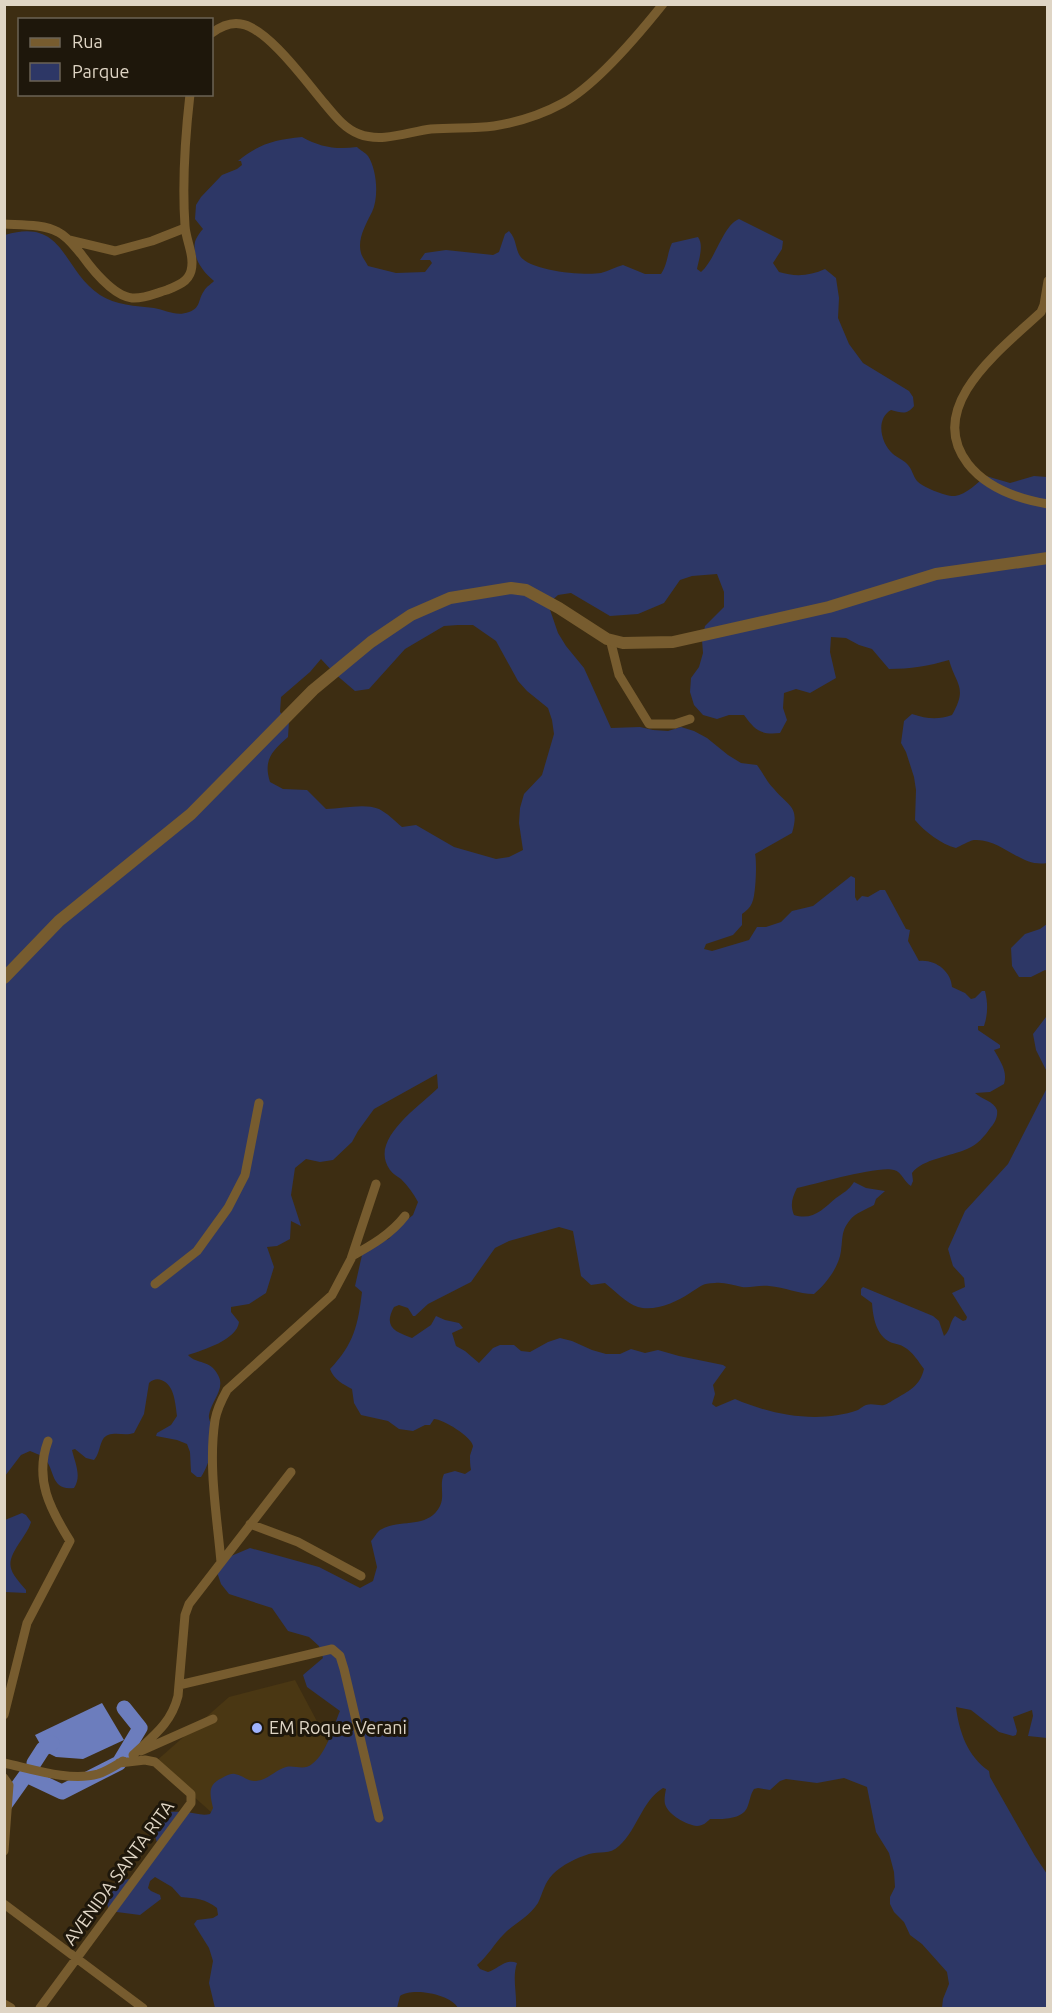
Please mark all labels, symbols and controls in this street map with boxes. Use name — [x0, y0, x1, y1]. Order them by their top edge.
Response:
legend — [18, 18, 213, 96]
text: Rua — [72, 31, 103, 51]
text: Parque — [72, 61, 129, 81]
place label: EM Roque Verani — [269, 1717, 407, 1737]
marker: EM Roque Verani — [250, 1721, 264, 1735]
street label: AVENIDA SANTA RITA — [59, 1796, 177, 1948]

